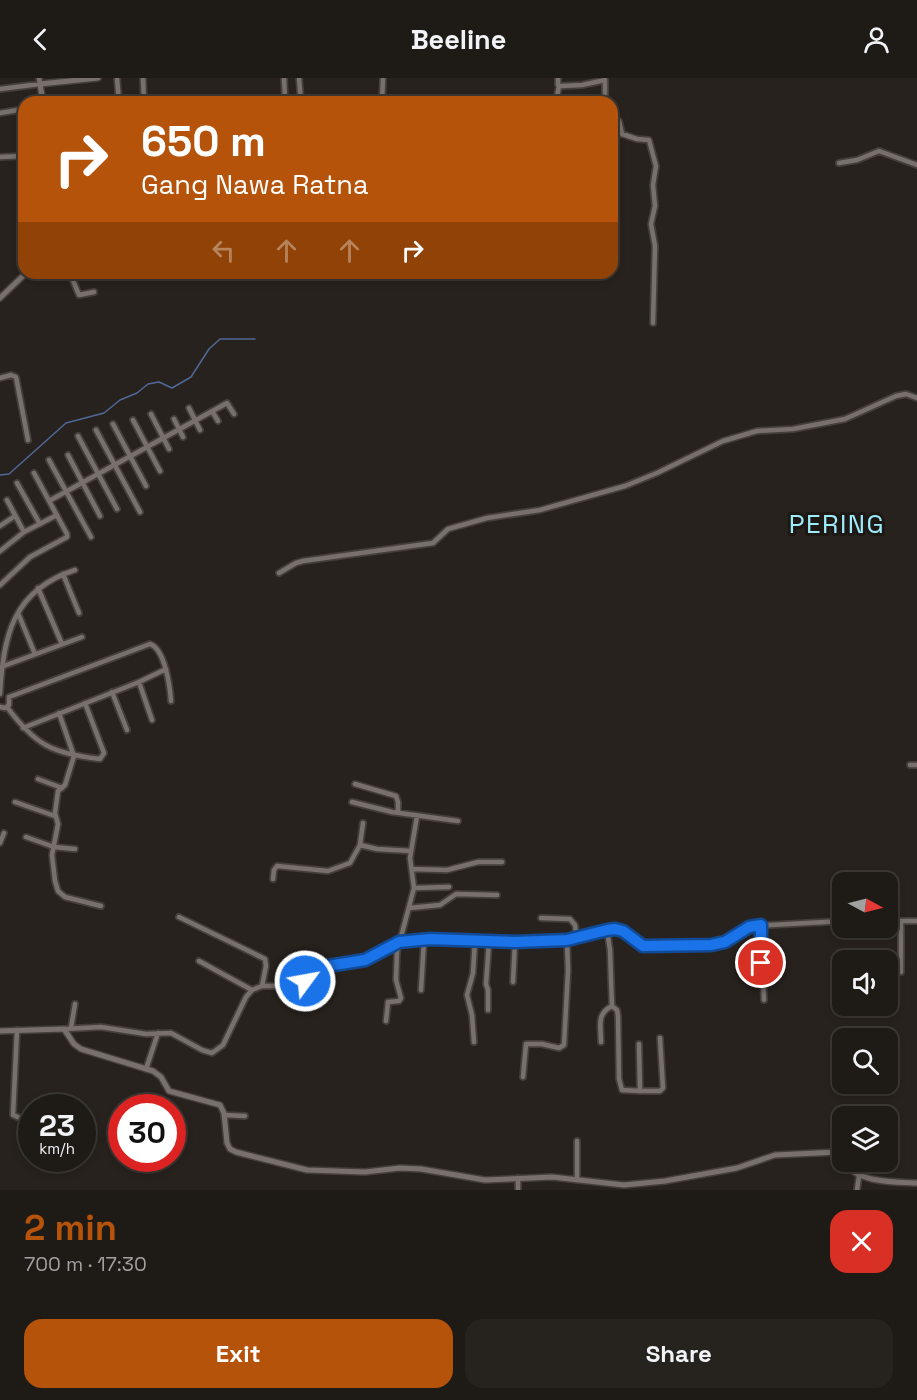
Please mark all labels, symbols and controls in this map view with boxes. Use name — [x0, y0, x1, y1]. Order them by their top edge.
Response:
text: Beeline — [411, 22, 506, 57]
icon: back — [24, 23, 57, 56]
icon: person — [860, 23, 893, 56]
text: 650 m — [141, 115, 266, 168]
icon: right — [42, 120, 120, 198]
text: Gang Nawa Ratna — [141, 167, 368, 202]
icon: left — [207, 234, 240, 267]
icon: ahead — [270, 234, 303, 267]
icon: ahead — [333, 234, 366, 267]
icon: right — [396, 234, 429, 267]
district label: PERING — [789, 507, 885, 541]
north arrow — [832, 872, 898, 938]
map controls — [832, 872, 898, 1172]
pin — [735, 937, 786, 988]
icon: arrive — [744, 946, 777, 979]
position arrow — [273, 949, 337, 1013]
button: sound — [832, 950, 898, 1016]
button: search — [832, 1028, 898, 1094]
speed limit sign: 30 — [108, 1094, 186, 1172]
text: 23 — [39, 1106, 75, 1145]
button: layers — [832, 1106, 898, 1172]
text: km/h — [39, 1139, 75, 1158]
text: 2 min — [24, 1205, 117, 1251]
button: close — [830, 1210, 893, 1273]
text: 700 m · 17:30 — [24, 1251, 147, 1277]
button: Exit — [24, 1319, 453, 1388]
button: Share — [465, 1319, 893, 1388]

